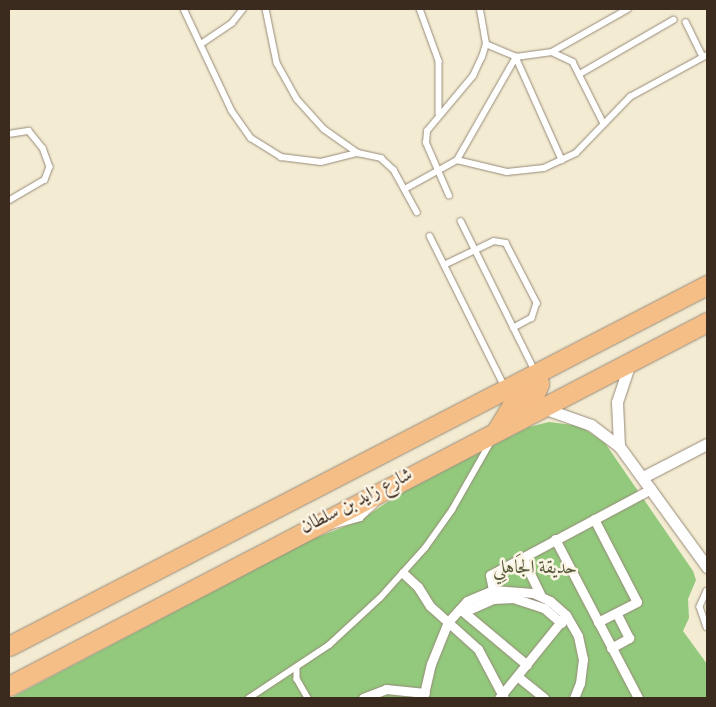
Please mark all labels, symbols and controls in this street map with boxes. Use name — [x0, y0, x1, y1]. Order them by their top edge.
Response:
street label: شارع زايد بن سلطان — [297, 464, 417, 540]
park label: حديقة الجَاهلِي — [493, 558, 577, 580]

